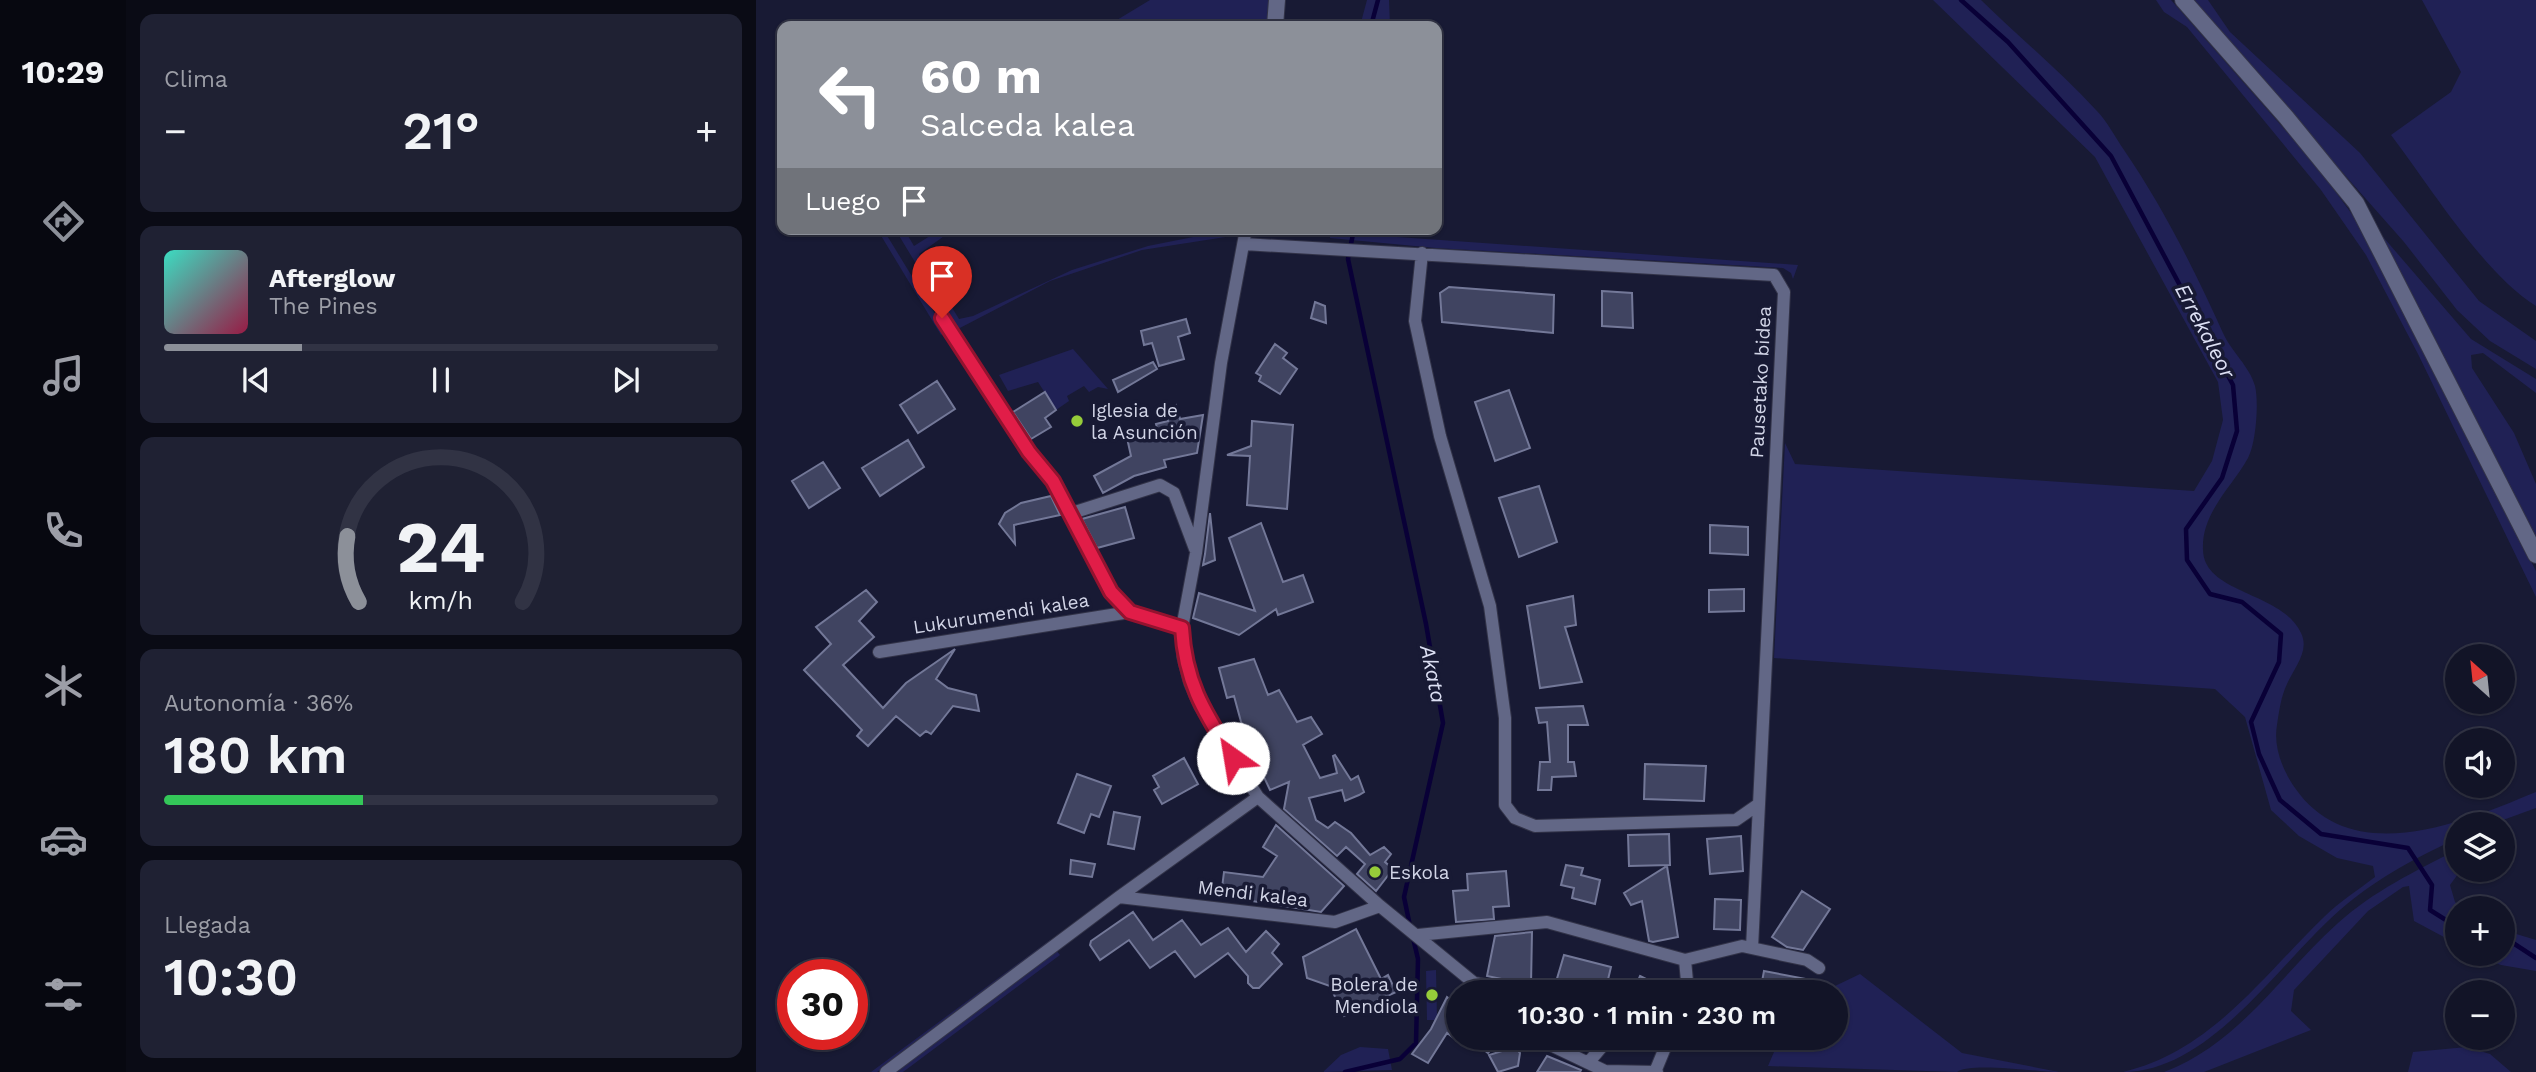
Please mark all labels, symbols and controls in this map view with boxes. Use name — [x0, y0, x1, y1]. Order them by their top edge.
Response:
text: 60 m — [920, 47, 1042, 105]
icon: left — [805, 49, 896, 140]
text: 10:29 — [22, 53, 104, 91]
text: Clima — [164, 66, 228, 93]
text: 21° — [402, 101, 480, 162]
text: Salceda kalea — [920, 106, 1135, 144]
text: − — [164, 109, 187, 153]
text: + — [695, 109, 718, 153]
icon: arrive — [895, 182, 933, 220]
text: Luego — [805, 186, 881, 216]
icon: directions — [39, 197, 88, 246]
pin — [912, 246, 972, 318]
icon: arrive — [923, 257, 961, 295]
text: Afterglow — [269, 263, 395, 293]
water label: Errekaleor — [2170, 279, 2241, 383]
text: The Pines — [269, 293, 378, 320]
street label: Pausetako bidea — [1745, 305, 1776, 459]
icon: music — [39, 351, 88, 400]
icon: previous — [237, 361, 275, 399]
icon: pause — [422, 361, 460, 399]
icon: next — [607, 361, 645, 399]
place label: Iglesia de la Asunción — [1091, 399, 1198, 444]
marker: Iglesia de la Asunción — [1069, 413, 1085, 429]
text: 24 — [396, 504, 486, 590]
icon: phone — [39, 506, 88, 555]
text: km/h — [409, 586, 473, 615]
street label: Lukurumendi kalea — [911, 588, 1091, 639]
water label: Akata — [1415, 642, 1452, 705]
north arrow — [2445, 644, 2515, 714]
map controls — [2445, 644, 2515, 1050]
icon: climate — [39, 661, 88, 710]
text: Autonomía · 36% — [164, 690, 353, 717]
position arrow — [1196, 721, 1270, 795]
text: 180 km — [164, 725, 347, 786]
button: sound — [2445, 728, 2515, 798]
button: layers — [2445, 812, 2515, 882]
icon: car — [39, 815, 88, 864]
place label: Eskola — [1389, 861, 1450, 884]
marker: Eskola — [1367, 864, 1383, 880]
street label: Mendi kalea — [1196, 875, 1310, 912]
button: + — [2445, 896, 2515, 966]
text: Llegada — [164, 912, 251, 939]
text: 10:30 — [164, 947, 298, 1008]
speed limit sign: 30 — [777, 959, 868, 1050]
icon: filters — [39, 970, 88, 1019]
place label: Bolera de Mendiola — [1330, 973, 1418, 1018]
button: − — [2445, 980, 2515, 1050]
marker: Bolera de Mendiola — [1424, 987, 1440, 1003]
text: 10:30 · 1 min · 230 m — [1518, 1000, 1776, 1030]

